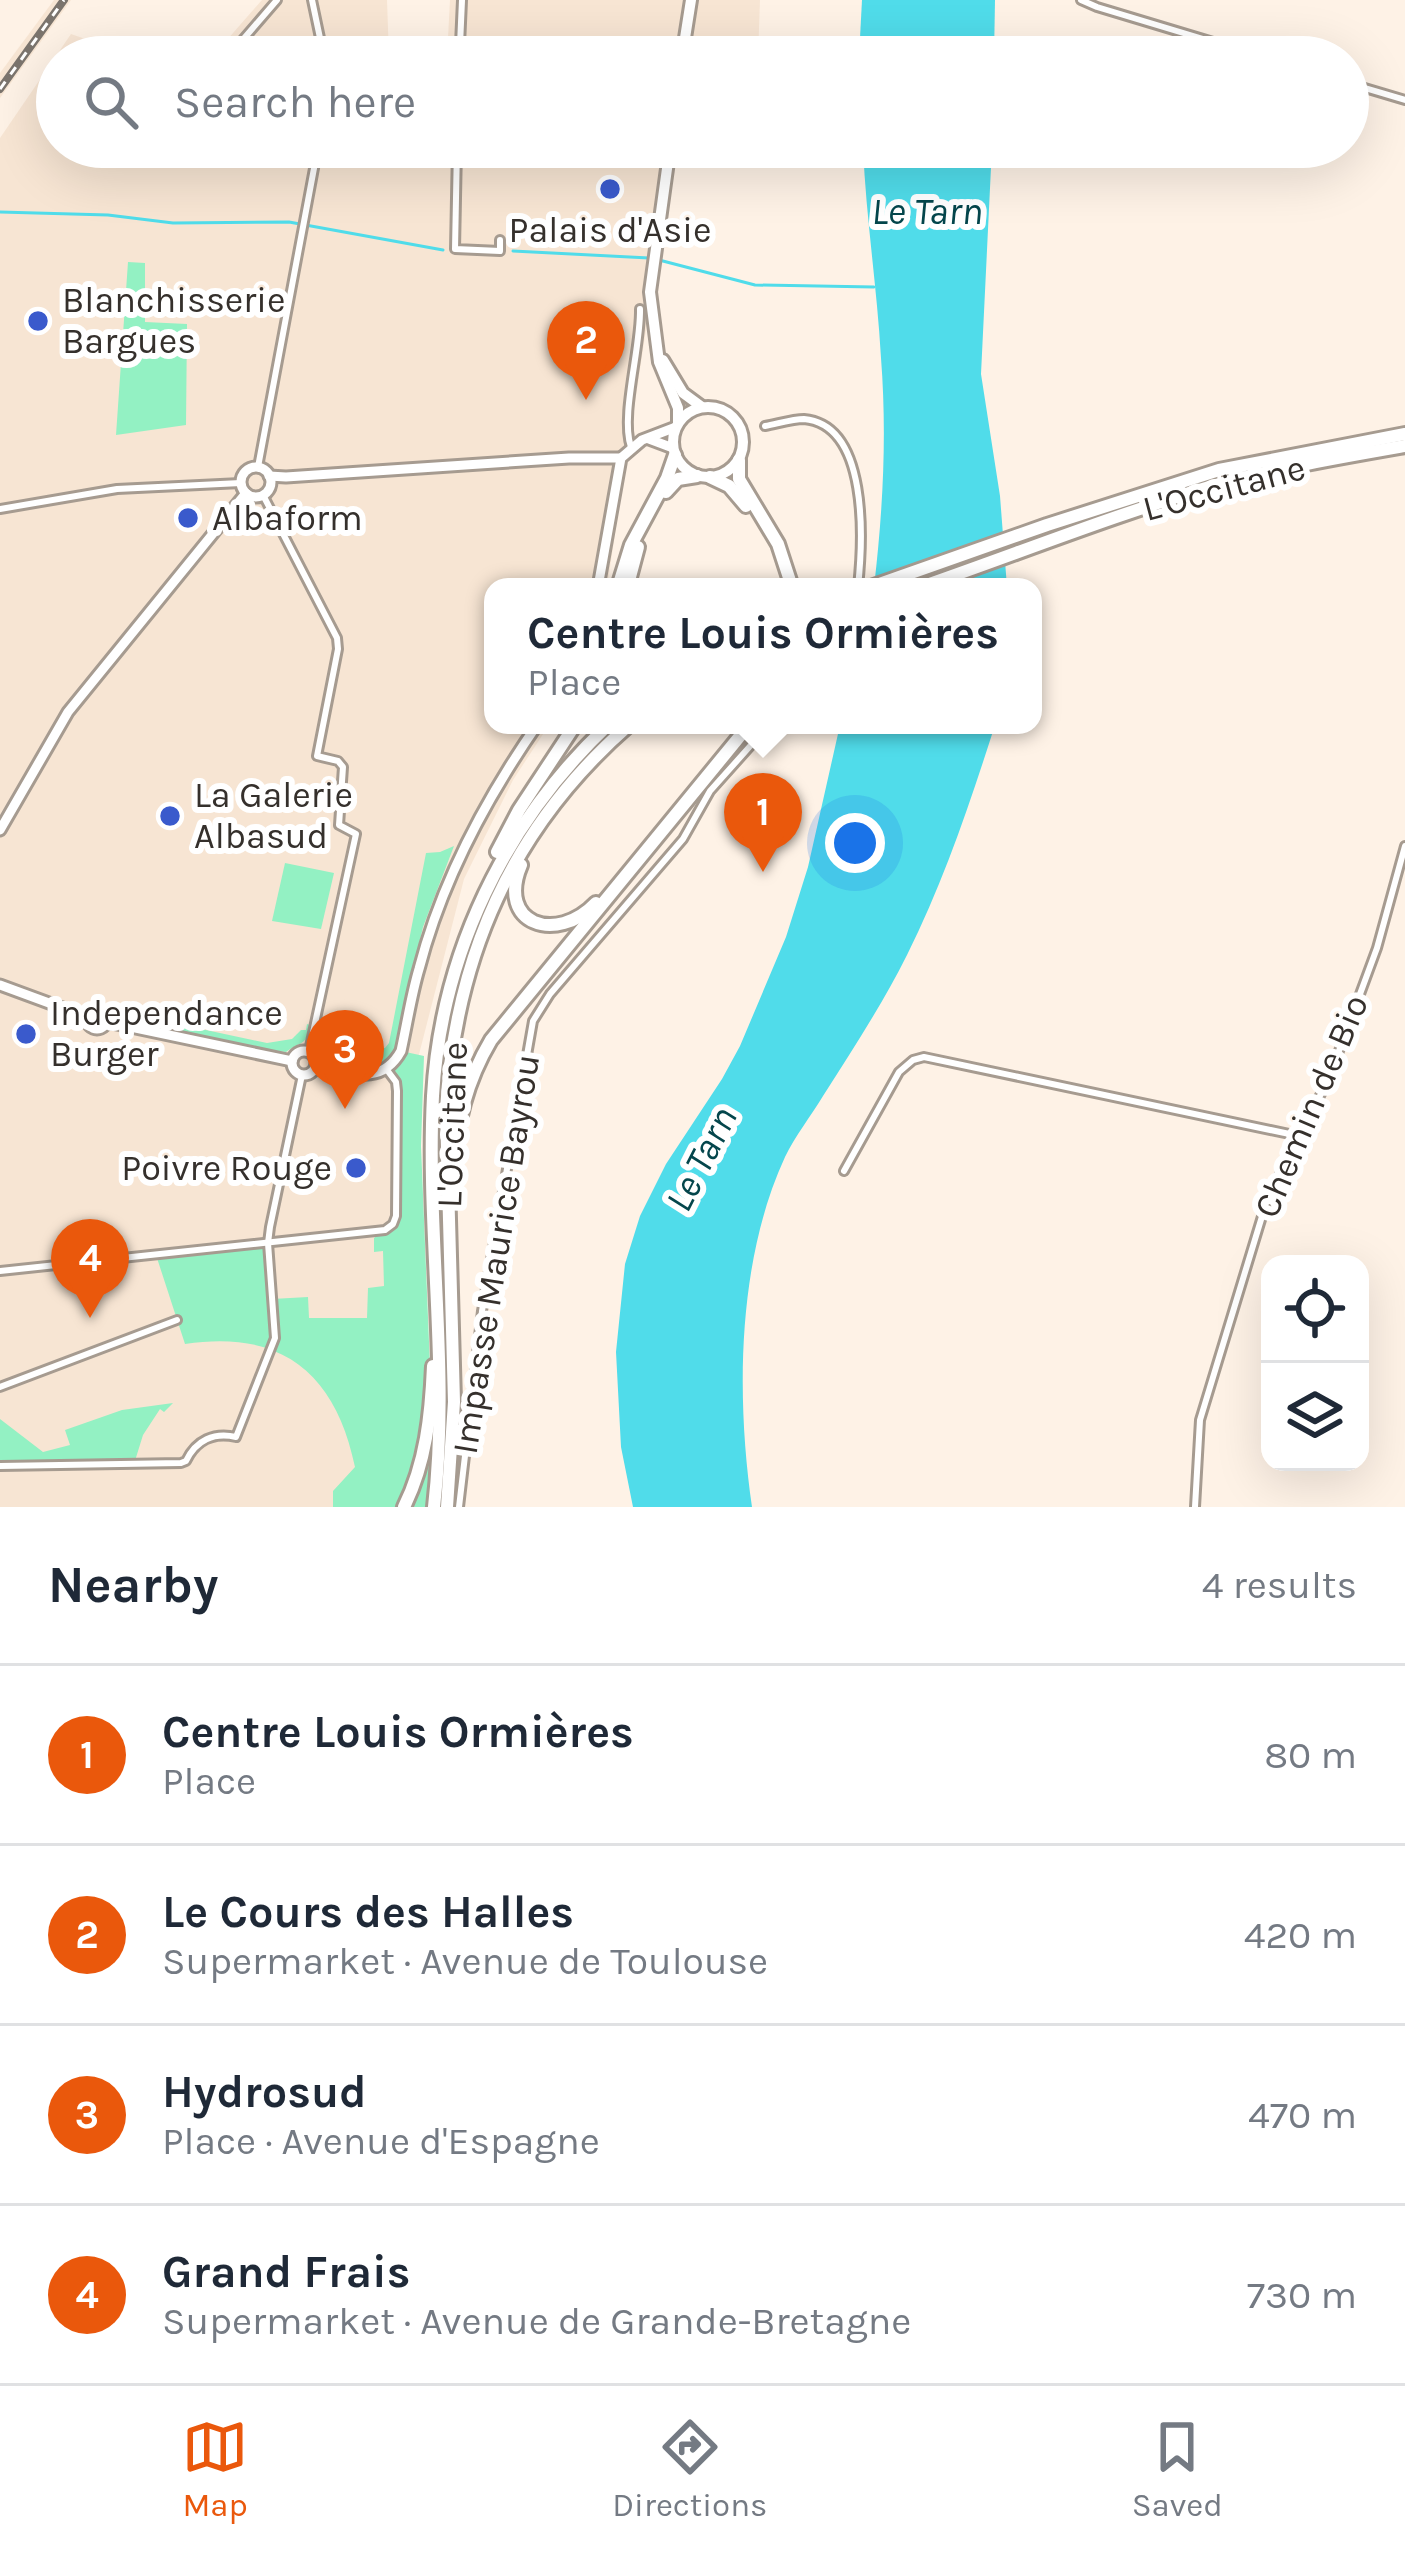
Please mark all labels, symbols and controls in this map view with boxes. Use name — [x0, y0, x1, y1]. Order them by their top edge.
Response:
search box — [36, 36, 1369, 168]
icon: search — [78, 69, 144, 135]
text: Search here — [174, 76, 416, 128]
marker: Palais d'Asie — [597, 176, 623, 202]
water label: Le Tarn — [871, 188, 983, 234]
place label: Palais d'Asie — [509, 209, 711, 251]
place label: Blanchisserie Bargues — [62, 279, 286, 362]
pin: 2 — [547, 301, 625, 400]
marker: Blanchisserie Bargues — [25, 308, 51, 334]
street label: L'Occitane — [1138, 446, 1310, 530]
place label: Albaform — [212, 497, 363, 539]
marker: Albaform — [175, 505, 201, 531]
popup — [484, 578, 1042, 734]
text: Centre Louis Ormières — [527, 607, 999, 659]
text: Place — [527, 659, 621, 705]
pin: 1 — [724, 773, 802, 872]
place label: La Galerie Albasud — [194, 774, 353, 857]
marker: La Galerie Albasud — [157, 803, 183, 829]
your location — [825, 813, 885, 873]
street label: Chemin de Bio — [1245, 988, 1377, 1224]
place label: Independance Burger — [50, 992, 283, 1075]
pin: 3 — [306, 1010, 384, 1109]
marker: Independance Burger — [13, 1021, 39, 1047]
street label: L'Occitane — [428, 1041, 476, 1209]
street label: Impasse Maurice Bayrou — [444, 1051, 548, 1457]
water label: Le Tarn — [655, 1099, 747, 1219]
place label: Poivre Rouge — [121, 1147, 332, 1189]
marker: Poivre Rouge — [343, 1155, 369, 1181]
pin: 4 — [51, 1219, 129, 1318]
map controls — [1261, 1255, 1369, 1471]
button: locate — [1261, 1255, 1369, 1363]
button: layers — [1261, 1363, 1369, 1471]
text: Nearby — [48, 1555, 218, 1615]
text: 4 results — [1202, 1562, 1357, 1608]
text: Centre Louis Ormières — [162, 1706, 634, 1758]
text: 1 — [80, 1732, 94, 1778]
text: 80 m — [1264, 1732, 1357, 1778]
text: Place — [162, 1758, 256, 1804]
text: Le Cours des Halles — [162, 1886, 574, 1938]
text: 2 — [75, 1912, 99, 1958]
text: 420 m — [1244, 1912, 1357, 1958]
text: Supermarket · Avenue de Toulouse — [162, 1938, 768, 1984]
text: Hydrosud — [162, 2066, 367, 2118]
text: 3 — [75, 2092, 99, 2138]
text: 470 m — [1248, 2092, 1357, 2138]
text: Place · Avenue d'Espagne — [162, 2118, 600, 2164]
text: Grand Frais — [162, 2246, 411, 2298]
text: 4 — [75, 2272, 99, 2318]
text: 730 m — [1247, 2272, 1357, 2318]
text: Supermarket · Avenue de Grande-Bretagne — [162, 2298, 911, 2344]
tab: Map — [182, 2414, 248, 2524]
tab: Directions — [612, 2414, 767, 2524]
tab: Saved — [1132, 2414, 1223, 2524]

